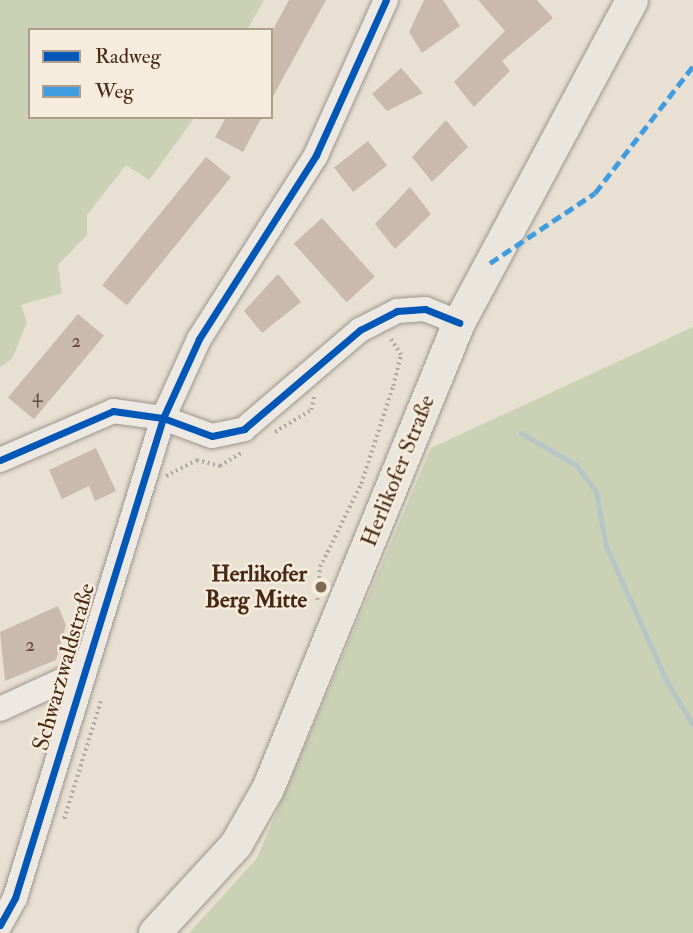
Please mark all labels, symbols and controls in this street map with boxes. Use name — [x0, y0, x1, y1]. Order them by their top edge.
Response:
legend — [28, 28, 273, 119]
text: Radweg — [95, 43, 161, 70]
text: Weg — [95, 78, 134, 105]
house number: 2 — [71, 331, 81, 353]
house number: 4 — [32, 386, 42, 408]
street label: Herlikofer Straße — [355, 391, 441, 551]
place label: Herlikofer Berg Mitte — [205, 560, 307, 614]
marker: Herlikofer Berg Mitte — [313, 579, 329, 595]
street label: Schwarzwaldstraße — [27, 580, 101, 754]
house number: 2 — [25, 635, 35, 657]

